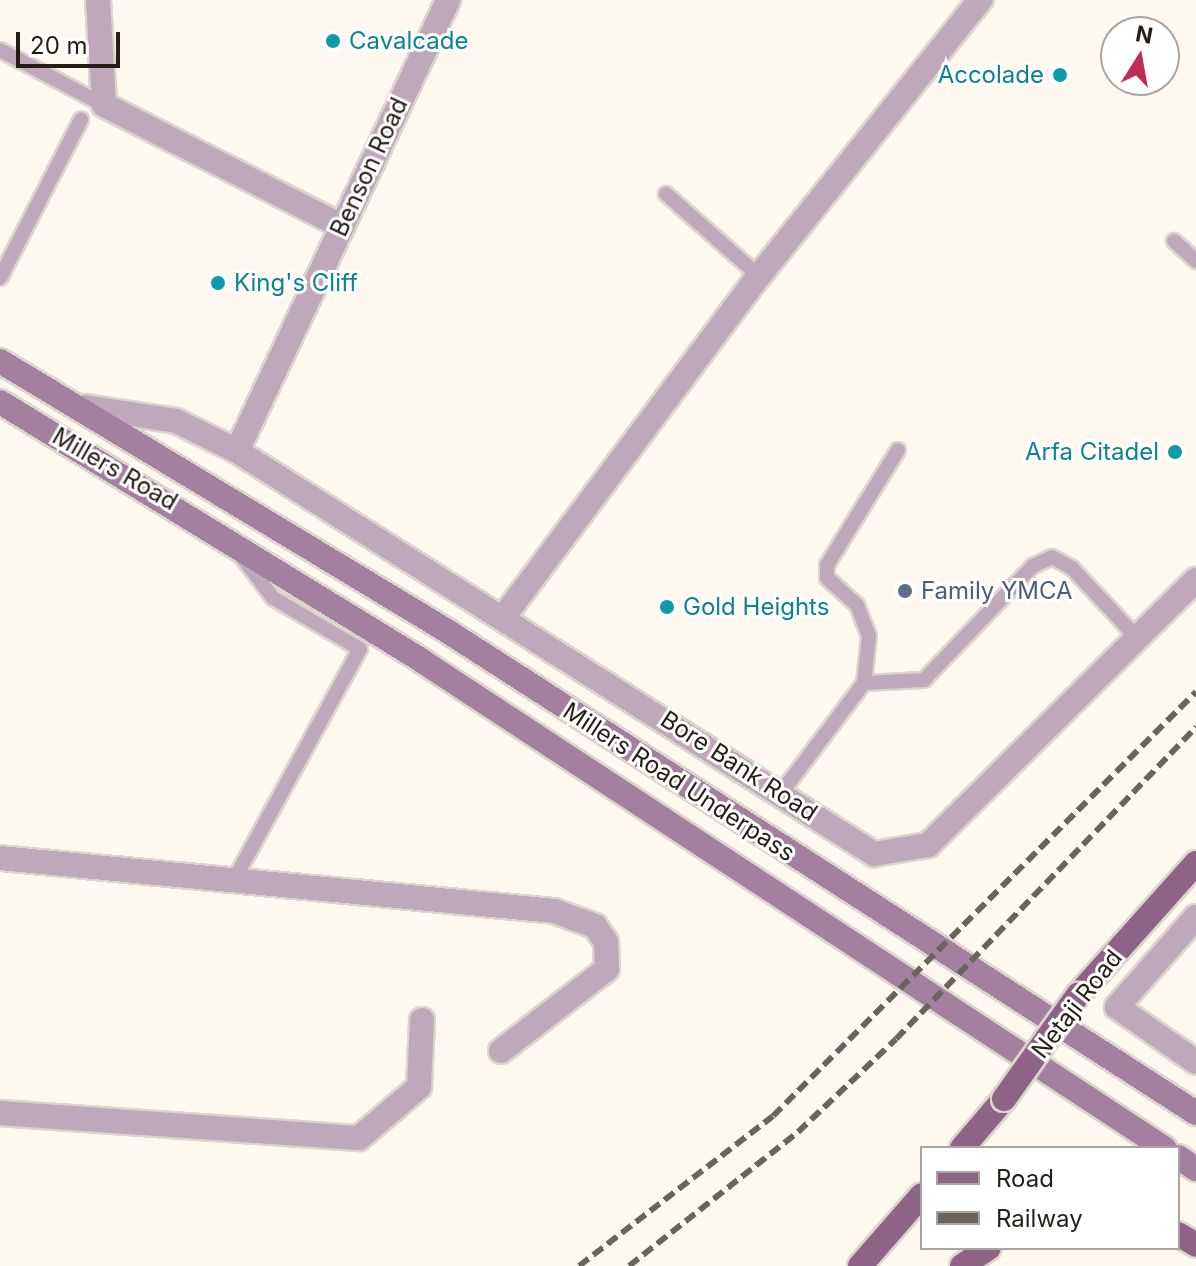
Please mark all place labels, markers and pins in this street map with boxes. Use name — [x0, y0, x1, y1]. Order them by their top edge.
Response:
place label: Cavalcade — [349, 27, 468, 55]
marker: Cavalcade — [324, 32, 342, 50]
place label: Accolade — [938, 61, 1044, 89]
marker: Accolade — [1051, 66, 1069, 84]
place label: King's Cliff — [234, 269, 358, 297]
marker: King's Cliff — [209, 274, 227, 292]
place label: Arfa Citadel — [1025, 438, 1159, 466]
marker: Arfa Citadel — [1166, 443, 1184, 461]
place label: Family YMCA — [921, 577, 1073, 605]
marker: Family YMCA — [896, 582, 914, 600]
place label: Gold Heights — [683, 593, 829, 621]
marker: Gold Heights — [658, 598, 676, 616]

